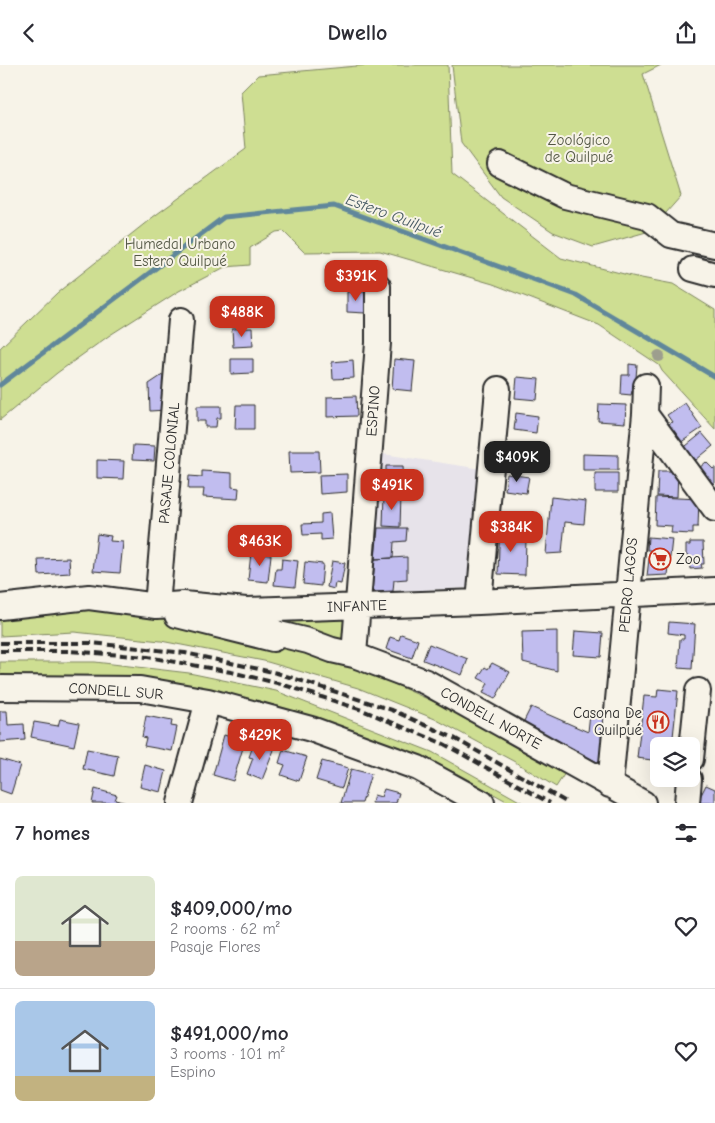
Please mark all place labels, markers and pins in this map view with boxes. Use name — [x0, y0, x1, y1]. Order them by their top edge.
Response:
pin: $391K — [321, 259, 391, 302]
pin: $488K — [207, 295, 277, 338]
pin: $409K — [482, 441, 552, 483]
pin: $491K — [357, 469, 427, 511]
pin: $384K — [476, 511, 546, 553]
pin: $463K — [225, 525, 295, 567]
supermarket icon: Zoo — [648, 547, 672, 571]
place label: Zoo — [676, 550, 701, 568]
place label: Casona De Quilpué — [573, 704, 642, 739]
restaurant icon: Casona De Quilpué — [646, 710, 670, 734]
pin: $429K — [225, 719, 295, 761]

